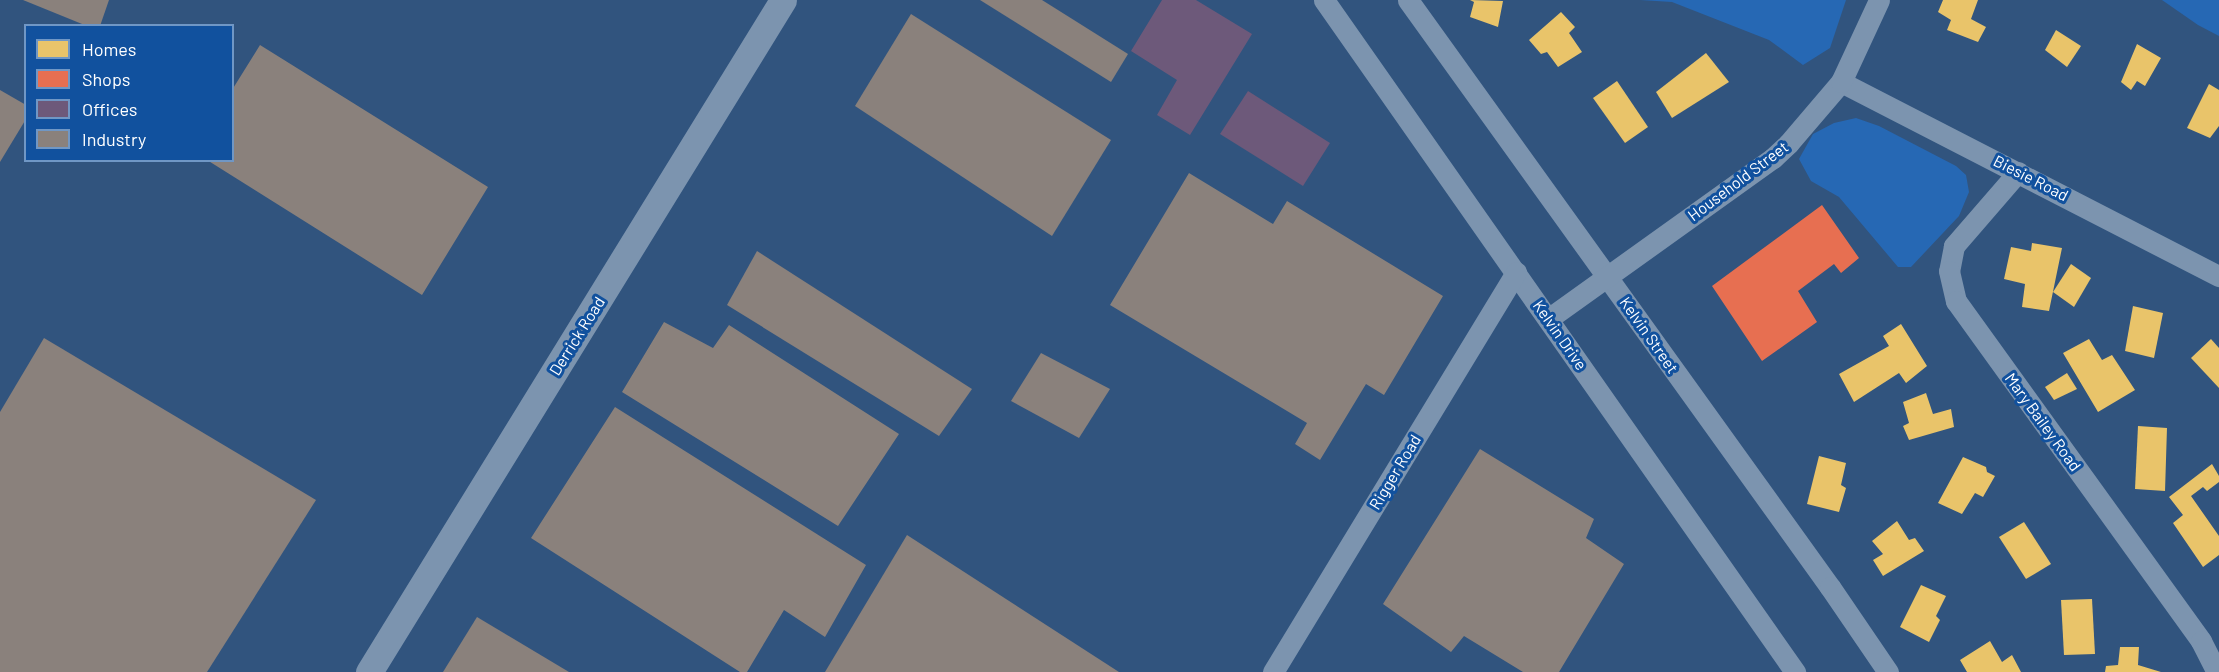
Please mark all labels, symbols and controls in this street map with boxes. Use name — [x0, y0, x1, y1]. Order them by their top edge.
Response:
legend — [24, 24, 234, 162]
text: Homes — [82, 38, 136, 60]
text: Shops — [82, 68, 131, 90]
text: Offices — [82, 98, 138, 120]
text: Industry — [82, 128, 146, 150]
street label: Household Street — [1684, 137, 1792, 225]
street label: Biesie Road — [1990, 151, 2072, 205]
street label: Derrick Road — [545, 293, 609, 379]
street label: Kelvin Street — [1616, 293, 1682, 377]
street label: Kelvin Drive — [1529, 296, 1591, 374]
street label: Mary Bailey Road — [2001, 369, 2085, 475]
street label: Rigger Road — [1365, 431, 1425, 513]

